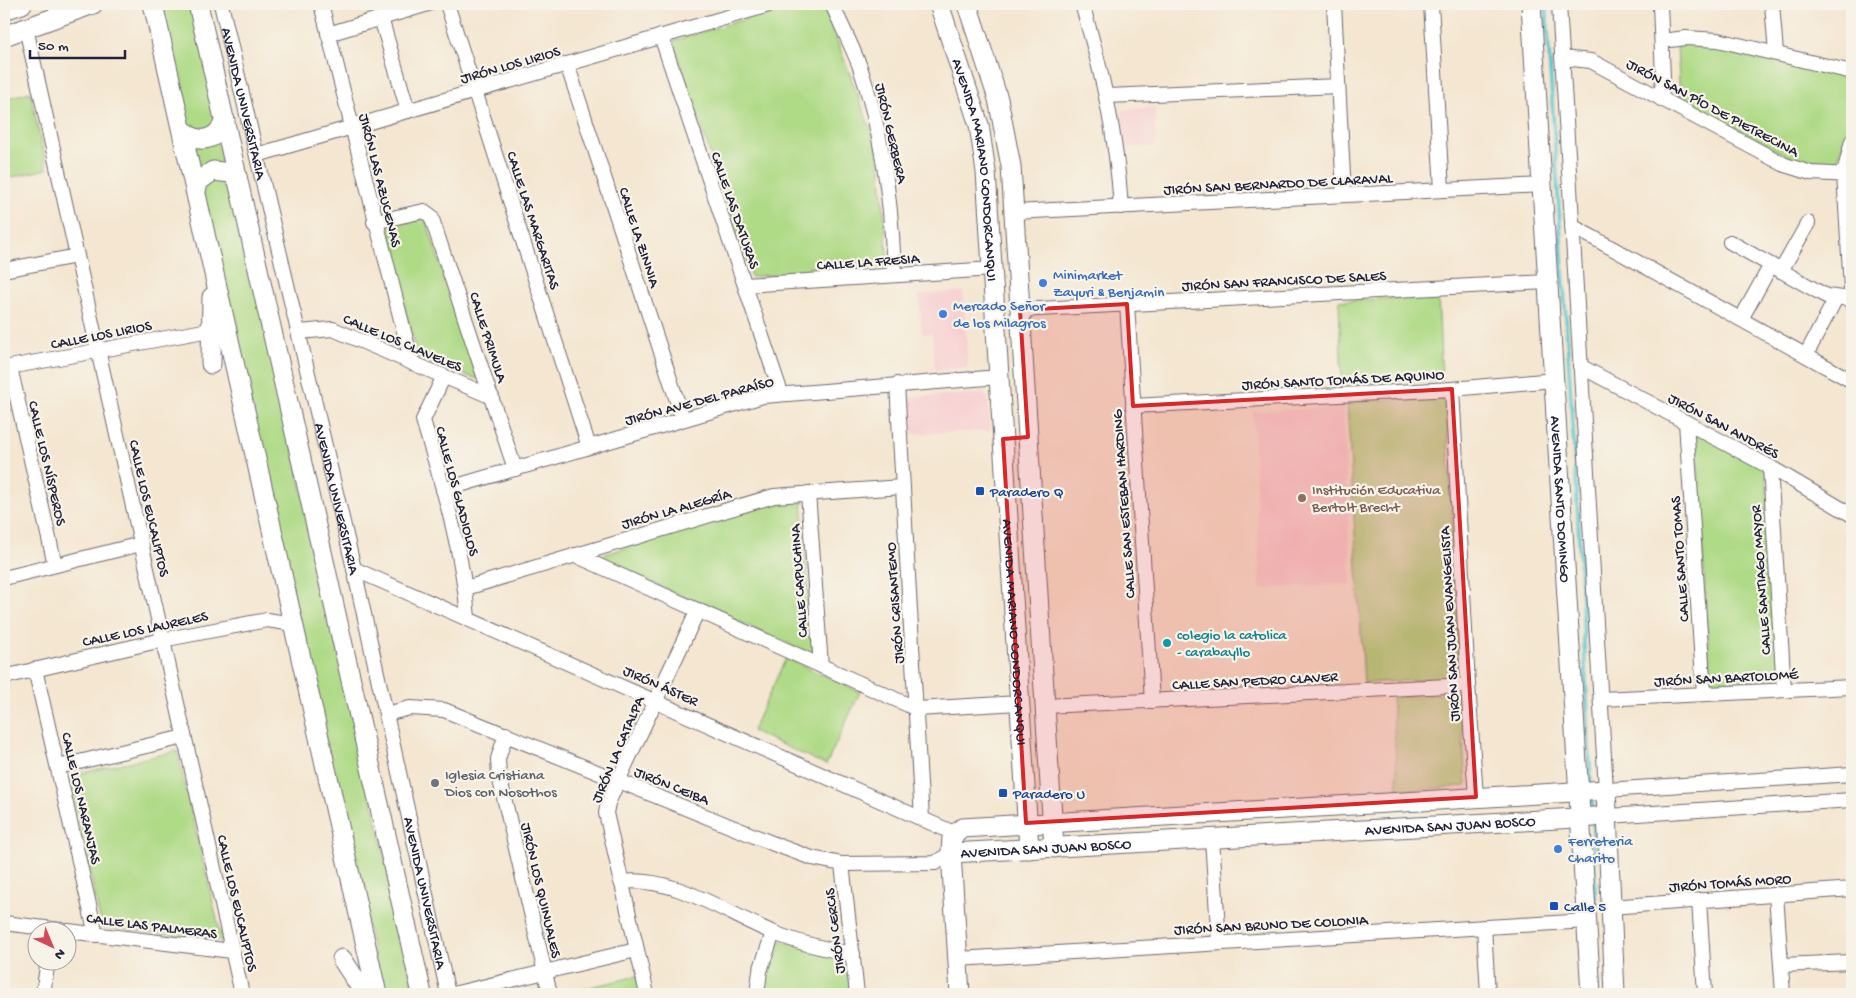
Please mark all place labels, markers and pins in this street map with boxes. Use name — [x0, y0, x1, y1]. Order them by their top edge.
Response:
place label: Minimarket Zayuri & Benjamin — [1053, 267, 1164, 302]
marker: Minimarket Zayuri & Benjamin — [1037, 277, 1049, 289]
place label: Mercado Señor de los Milagros — [953, 298, 1047, 333]
marker: Mercado Señor de los Milagros — [937, 308, 949, 320]
place label: Institución Educativa Bertolt Brecht — [1311, 482, 1441, 517]
place label: Paradero Q — [989, 484, 1064, 502]
marker: Paradero Q — [974, 485, 986, 497]
marker: Institución Educativa Bertolt Brecht — [1296, 492, 1308, 504]
place label: colegio la catolica - carabayllo — [1177, 627, 1287, 662]
marker: colegio la catolica - carabayllo — [1161, 637, 1173, 649]
place label: Iglesia Cristiana Dios con Nosothos — [444, 767, 557, 802]
marker: Iglesia Cristiana Dios con Nosothos — [429, 777, 441, 789]
place label: Paradero U — [1012, 786, 1085, 804]
marker: Paradero U — [997, 787, 1009, 799]
place label: Ferreteria Charito — [1567, 833, 1633, 868]
marker: Ferreteria Charito — [1552, 843, 1564, 855]
place label: Calle 5 — [1564, 899, 1606, 917]
marker: Calle 5 — [1548, 900, 1560, 912]

